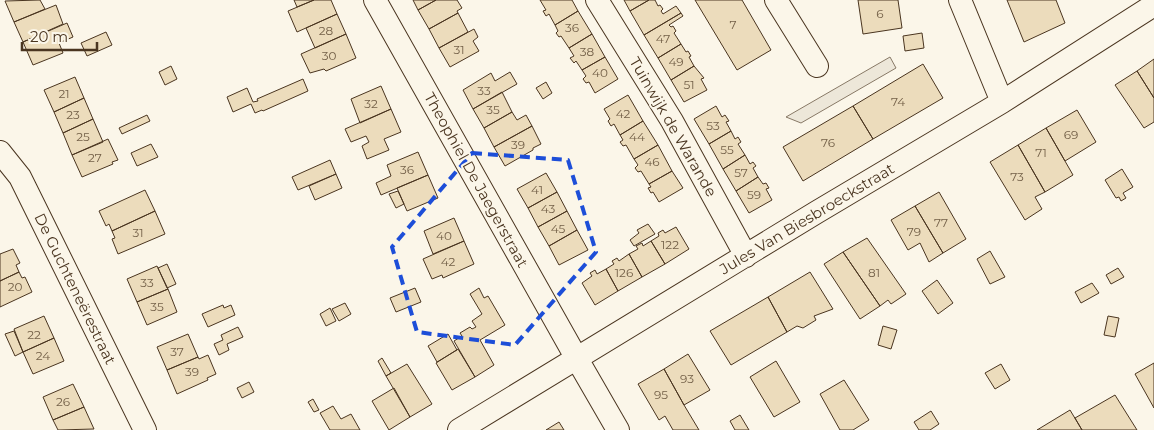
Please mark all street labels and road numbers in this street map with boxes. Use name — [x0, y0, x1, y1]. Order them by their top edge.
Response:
street label: Tuinwijk de Warande — [626, 53, 721, 200]
street label: Theophiel De Jaegerstraat — [420, 89, 533, 271]
street label: Jules Van Biesbroeckstraat — [715, 159, 898, 279]
street label: De Guchteneërestraat — [30, 210, 120, 368]

